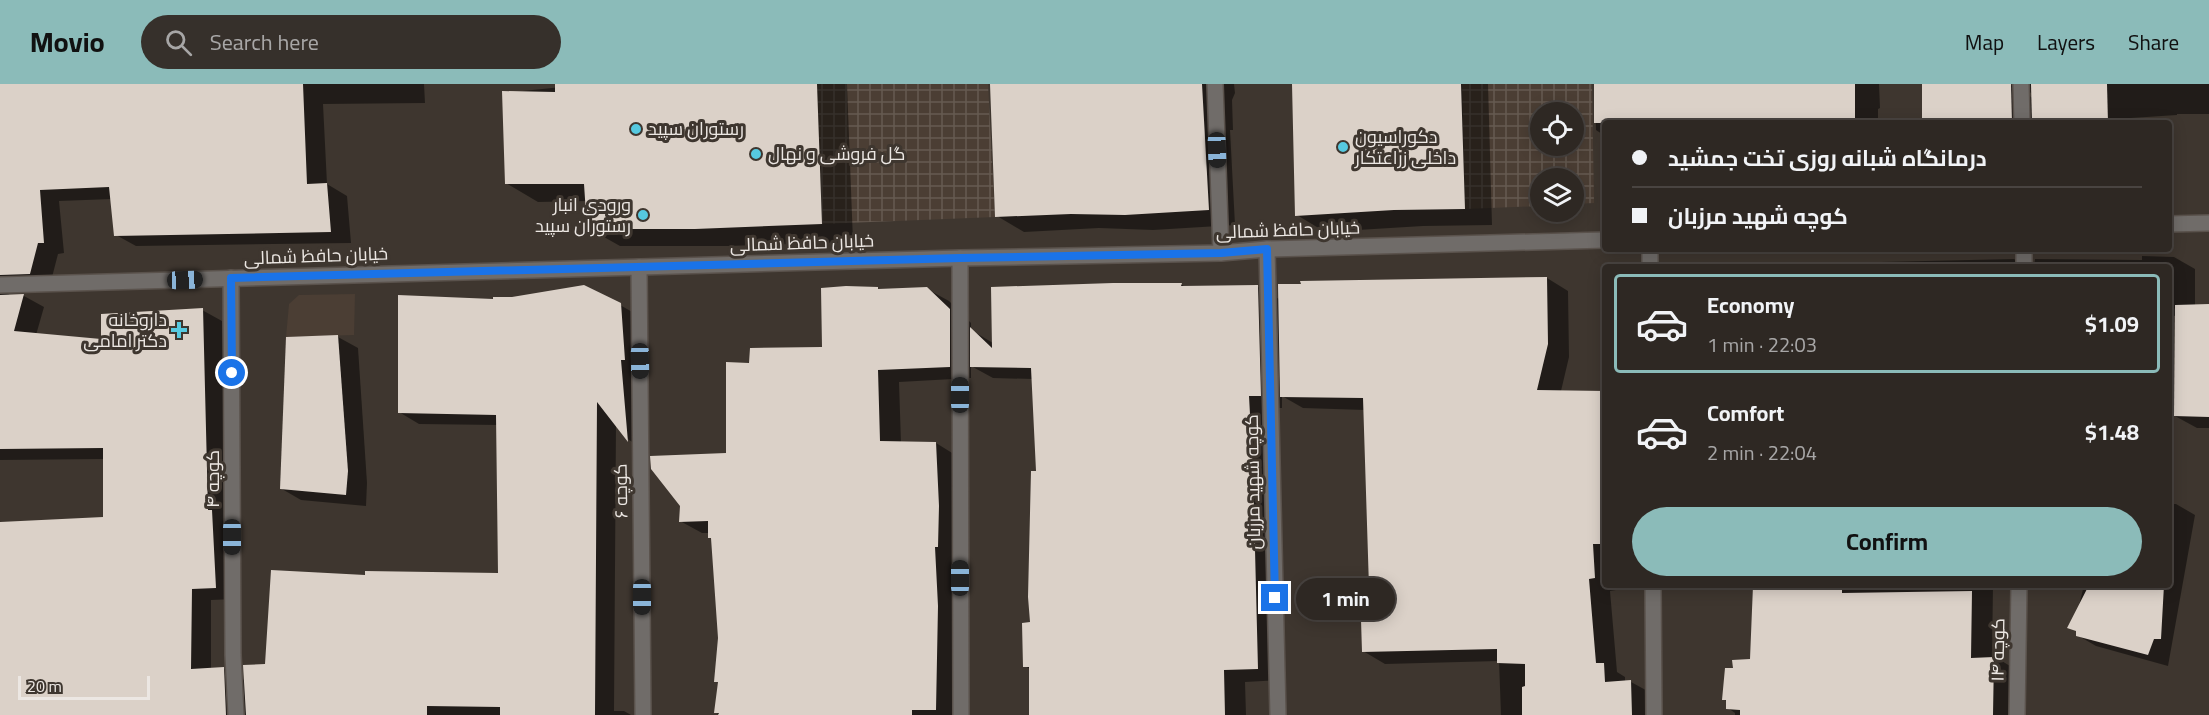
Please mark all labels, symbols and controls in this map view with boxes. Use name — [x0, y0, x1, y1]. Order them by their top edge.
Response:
search box — [141, 15, 561, 69]
text: Movio — [30, 16, 105, 68]
text: Search here — [210, 21, 319, 63]
text: Map — [1965, 23, 2004, 62]
text: Layers — [2037, 23, 2095, 62]
text: Share — [2128, 23, 2179, 62]
icon: search — [162, 26, 195, 59]
map controls — [1530, 102, 1584, 222]
button: locate — [1530, 102, 1584, 156]
place label: رستوران سپید — [648, 112, 744, 145]
place label: دکوراسیون داخلی زراعتکار — [1354, 120, 1456, 174]
marker: رستوران سپید — [629, 122, 643, 136]
car — [1207, 132, 1227, 168]
place label: گل فروشی و نهال — [768, 137, 905, 170]
text: درمانگاه شبانه روزی تخت جمشید — [1668, 137, 1987, 179]
marker: دکوراسیون داخلی زراعتکار — [1336, 140, 1350, 154]
marker: گل فروشی و نهال — [749, 147, 763, 161]
button: layers — [1530, 168, 1584, 222]
place label: ورودی انبار رستوران سپید — [535, 188, 631, 242]
text: کوچه شهید مرزبان — [1668, 195, 1848, 237]
marker: ورودی انبار رستوران سپید — [636, 208, 650, 222]
street label: خیابان حافظ شمالی — [1215, 210, 1361, 249]
street label: خیابان حافظ شمالی — [729, 223, 875, 262]
street label: خیابان حافظ شمالی — [243, 236, 389, 275]
car — [167, 270, 203, 290]
text: Economy — [1707, 284, 1794, 326]
icon: car — [1635, 297, 1689, 351]
place label: داروخانه دکتر امامی — [83, 303, 167, 357]
text: $1.09 — [2085, 303, 2139, 345]
marker: داروخانه دکتر امامی — [172, 323, 186, 337]
text: 1 min · 22:03 — [1707, 326, 1817, 363]
car — [631, 343, 649, 379]
route start — [218, 359, 245, 386]
car — [951, 377, 969, 413]
text: Comfort — [1707, 392, 1784, 434]
icon: car — [1635, 405, 1689, 459]
text: $1.48 — [2085, 411, 2139, 453]
street label: کوچه شهید مرزبان — [1235, 414, 1270, 550]
text: 2 min · 22:04 — [1707, 434, 1817, 471]
street label: کوچه ۴ — [196, 450, 229, 508]
street label: کوچه ۶ — [604, 463, 637, 519]
button: Confirm — [1632, 507, 2142, 576]
car — [223, 519, 241, 555]
car — [951, 560, 969, 596]
callout: 1 min — [1296, 577, 1395, 619]
car — [633, 579, 651, 615]
text: 1 min — [1321, 580, 1370, 617]
route end — [1261, 584, 1288, 611]
street label: کوچه ۱۴ — [1980, 618, 2015, 682]
text: 20 m — [27, 671, 62, 701]
scale bar — [18, 673, 150, 700]

